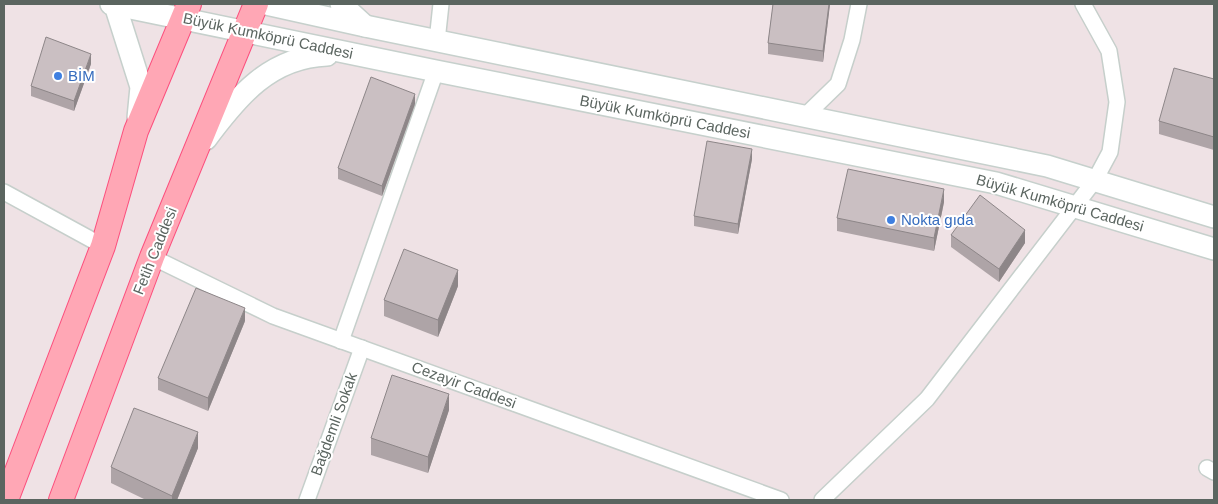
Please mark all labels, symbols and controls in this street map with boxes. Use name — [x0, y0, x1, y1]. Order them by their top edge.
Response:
street label: Büyük Kumköprü Caddesi — [182, 9, 355, 62]
place label: BİM — [68, 67, 95, 84]
marker: BİM — [52, 70, 64, 82]
street label: Büyük Kumköprü Caddesi — [578, 92, 752, 141]
street label: Büyük Kumköprü Caddesi — [974, 170, 1146, 235]
street label: Fetih Caddesi — [129, 205, 180, 297]
place label: Nokta gıda — [901, 211, 974, 228]
marker: Nokta gıda — [885, 214, 897, 226]
street label: Cezayir Caddesi — [410, 358, 519, 411]
street label: Bağdemli Sokak — [307, 370, 360, 478]

